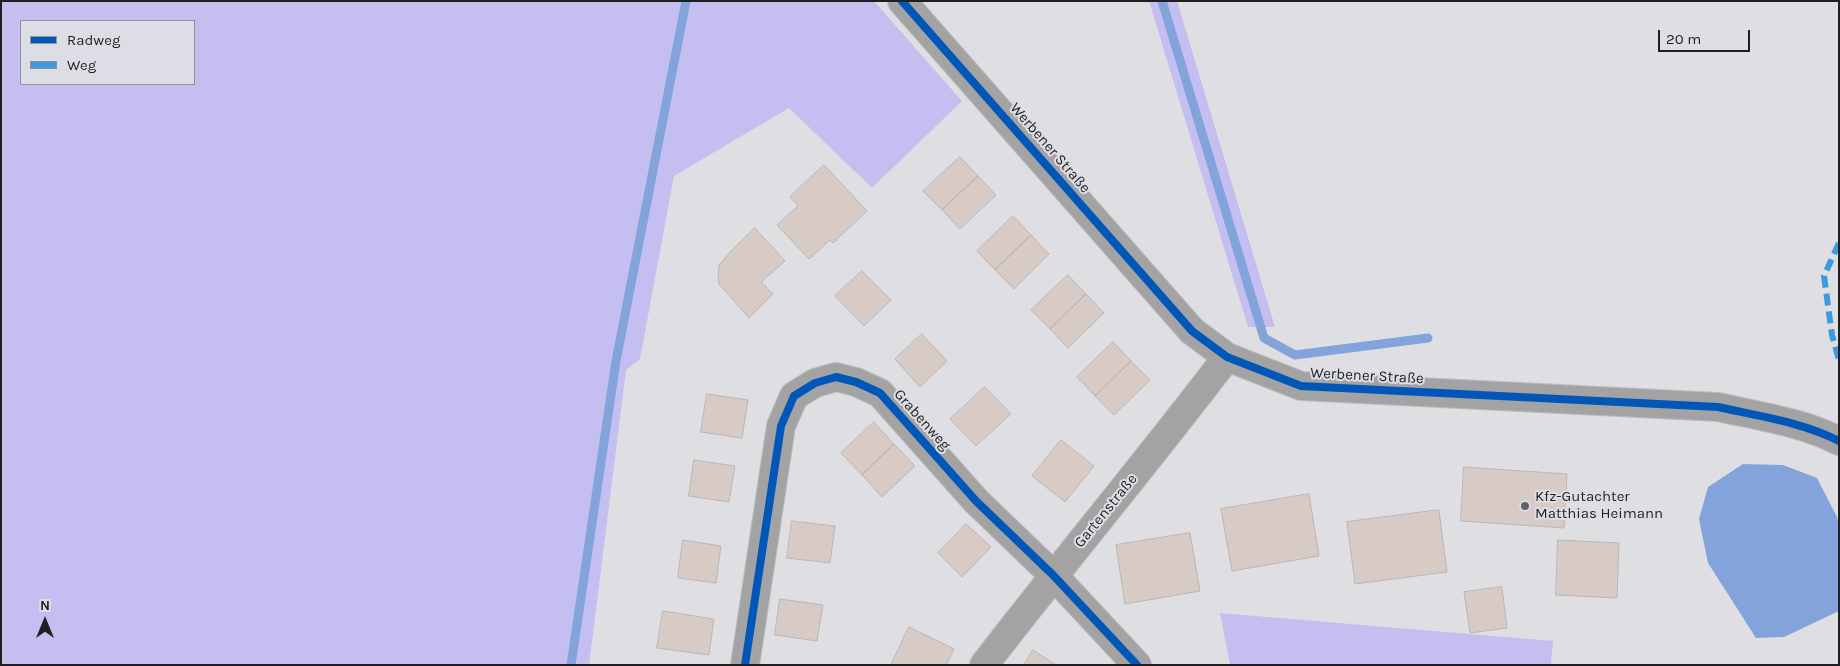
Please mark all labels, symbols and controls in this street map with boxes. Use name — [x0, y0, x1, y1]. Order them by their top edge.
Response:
legend — [20, 20, 195, 85]
scale bar — [1660, 20, 1752, 52]
text: 20 m — [1666, 30, 1701, 48]
text: Radweg — [67, 31, 120, 49]
text: Weg — [67, 56, 96, 74]
street label: Werbener Straße — [1006, 99, 1094, 197]
street label: Werbener Straße — [1310, 364, 1424, 388]
street label: Grabenweg — [890, 386, 954, 454]
street label: Gartenstraße — [1071, 470, 1141, 552]
place label: Kfz-Gutachter Matthias Heimann — [1535, 488, 1663, 523]
marker: Kfz-Gutachter Matthias Heimann — [1519, 500, 1531, 512]
north arrow — [20, 596, 70, 646]
text: N — [40, 597, 50, 614]

